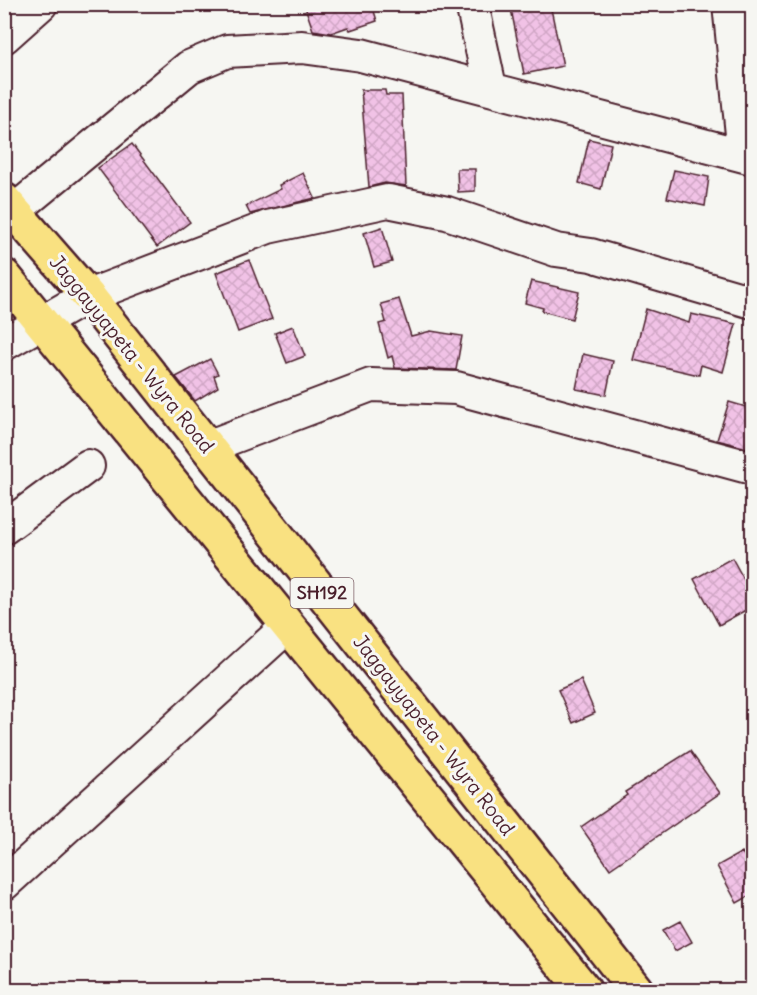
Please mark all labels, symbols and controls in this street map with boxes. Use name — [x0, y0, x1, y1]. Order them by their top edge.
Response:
street label: Jaggayyapeta - Wyra Road — [45, 250, 220, 458]
road number: SH192 — [290, 578, 354, 608]
street label: Jaggayyapeta - Wyra Road — [348, 629, 521, 840]

